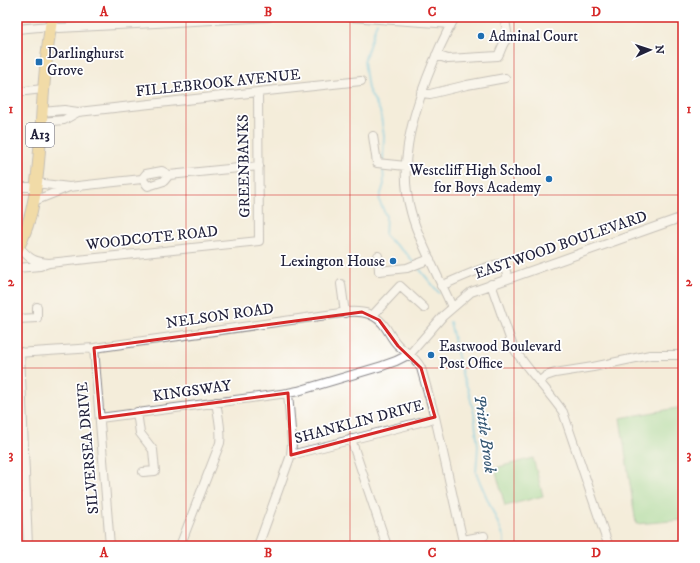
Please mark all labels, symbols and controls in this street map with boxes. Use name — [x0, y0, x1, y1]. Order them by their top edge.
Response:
text: A — [99, 4, 109, 20]
text: B — [264, 4, 272, 20]
text: C — [428, 4, 437, 20]
text: D — [591, 4, 601, 20]
place label: Adminal Court — [489, 27, 578, 46]
north arrow — [630, 30, 670, 70]
marker: Adminal Court — [476, 31, 486, 41]
place label: Darlinghurst Grove — [47, 44, 124, 80]
text: N — [652, 45, 666, 54]
marker: Darlinghurst Grove — [34, 57, 44, 67]
street label: FILLEBROOK AVENUE — [135, 65, 302, 101]
text: 1 — [9, 101, 14, 117]
text: 1 — [687, 101, 692, 117]
street label: GREENBANKS — [234, 114, 254, 218]
road number: A13 — [26, 123, 54, 147]
place label: Westcliff High School for Boys Academy — [409, 161, 542, 197]
marker: Westcliff High School for Boys Academy — [544, 174, 554, 184]
street label: EASTWOOD BOULEVARD — [472, 207, 650, 283]
street label: WOODCOTE ROAD — [84, 222, 219, 254]
place label: Lexington House — [280, 252, 385, 271]
marker: Lexington House — [388, 256, 398, 266]
text: 2 — [8, 274, 15, 290]
text: 2 — [686, 274, 693, 290]
street label: NELSON ROAD — [165, 299, 275, 333]
place label: Eastwood Boulevard Post Office — [439, 337, 562, 373]
marker: Eastwood Boulevard Post Office — [426, 350, 436, 360]
street label: KINGSWAY — [151, 376, 233, 406]
street label: SILVERSEA DRIVE — [73, 381, 103, 515]
water label: Prittle Brook — [470, 394, 500, 475]
street label: SHANKLIN DRIVE — [292, 396, 426, 448]
text: 3 — [9, 447, 14, 463]
text: 3 — [687, 447, 692, 463]
text: A — [99, 545, 109, 561]
text: B — [264, 545, 272, 561]
text: C — [428, 545, 437, 561]
text: D — [591, 545, 601, 561]

